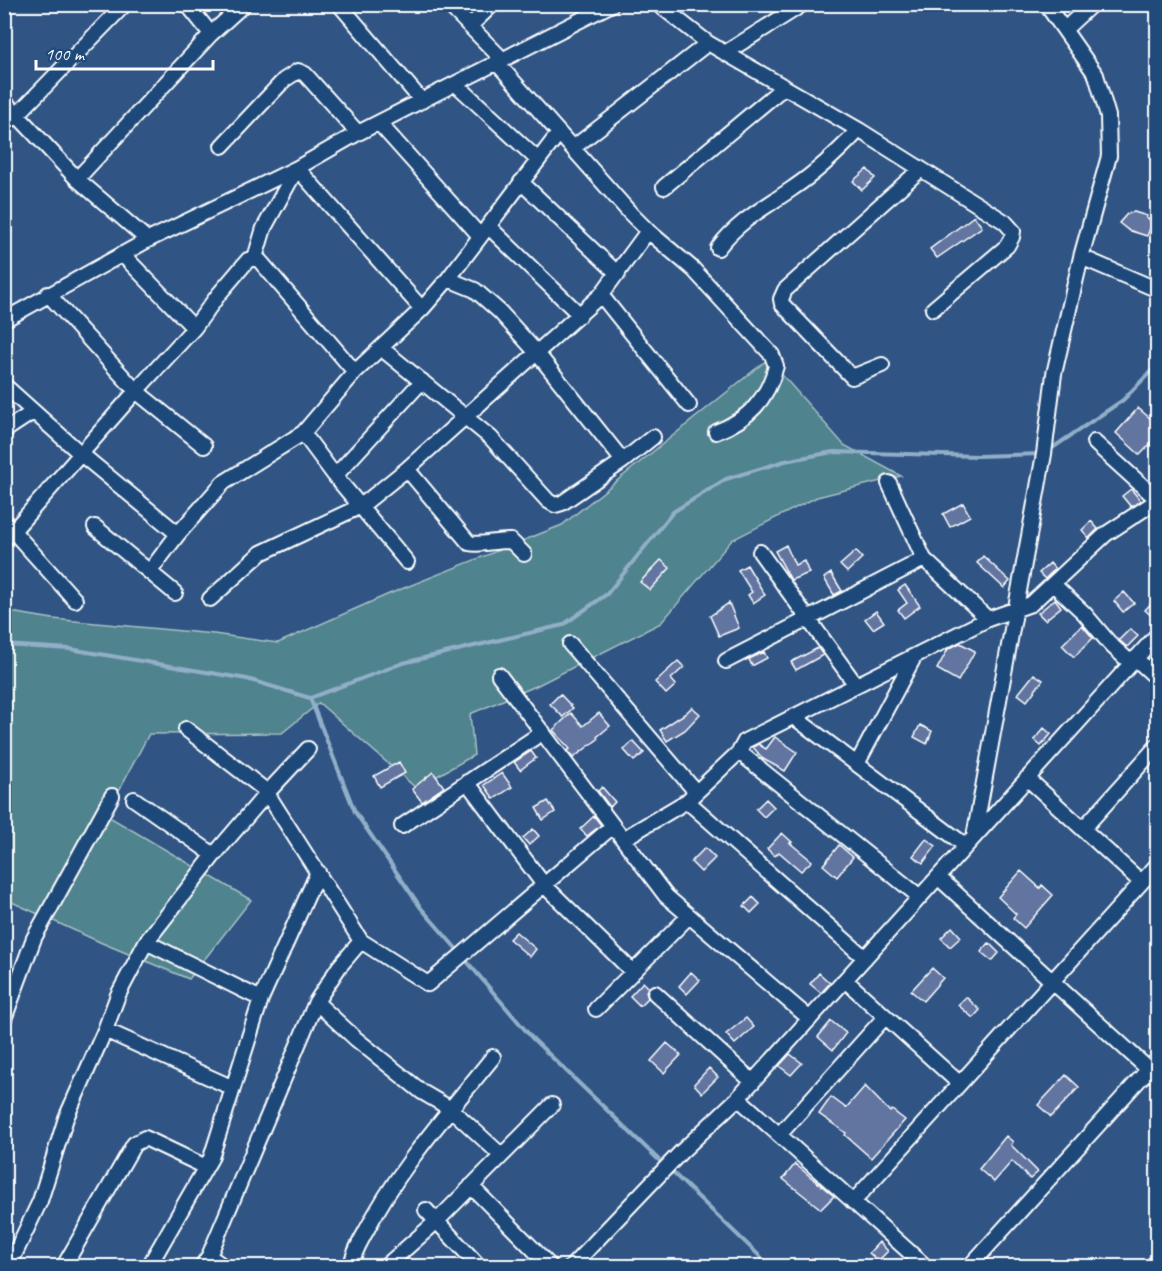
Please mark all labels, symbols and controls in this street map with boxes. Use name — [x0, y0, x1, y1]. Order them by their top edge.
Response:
scale bar — [36, 33, 213, 71]
text: 100 m — [45, 43, 86, 65]

